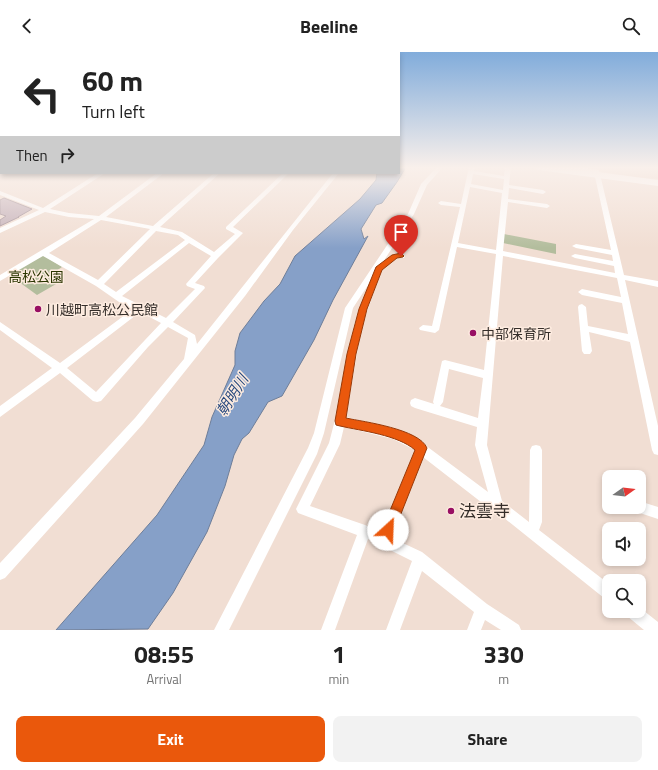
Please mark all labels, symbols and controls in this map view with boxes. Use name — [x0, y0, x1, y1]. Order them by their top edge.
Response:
text: Beeline — [300, 13, 358, 40]
icon: back — [16, 15, 38, 37]
icon: search — [620, 15, 642, 37]
text: 60 m — [82, 59, 143, 102]
icon: left — [16, 68, 68, 120]
text: Turn left — [82, 98, 145, 125]
text: Then — [16, 144, 48, 167]
icon: right — [56, 144, 78, 166]
pin — [384, 215, 418, 256]
icon: arrive — [390, 221, 412, 243]
park label: 高松公園 — [8, 266, 64, 287]
place label: 川越町高松公民館 — [46, 299, 158, 320]
marker: 川越町高松公民館 — [33, 304, 43, 314]
place label: 中部保育所 — [481, 323, 551, 344]
marker: 中部保育所 — [468, 328, 478, 338]
water label: 朝明川 — [210, 368, 255, 420]
north arrow — [602, 470, 646, 514]
map controls — [602, 470, 646, 618]
place label: 法雲寺 — [459, 498, 510, 524]
marker: 法雲寺 — [446, 506, 456, 516]
position arrow — [367, 509, 409, 551]
button: sound — [602, 522, 646, 566]
button: search — [602, 574, 646, 618]
text: 08:55 — [134, 636, 194, 672]
text: 1 — [332, 636, 346, 672]
text: 330 — [483, 636, 524, 672]
text: Arrival — [147, 669, 182, 689]
text: min — [328, 669, 349, 689]
text: m — [498, 669, 509, 689]
button: Exit — [16, 716, 325, 762]
button: Share — [333, 716, 642, 762]

